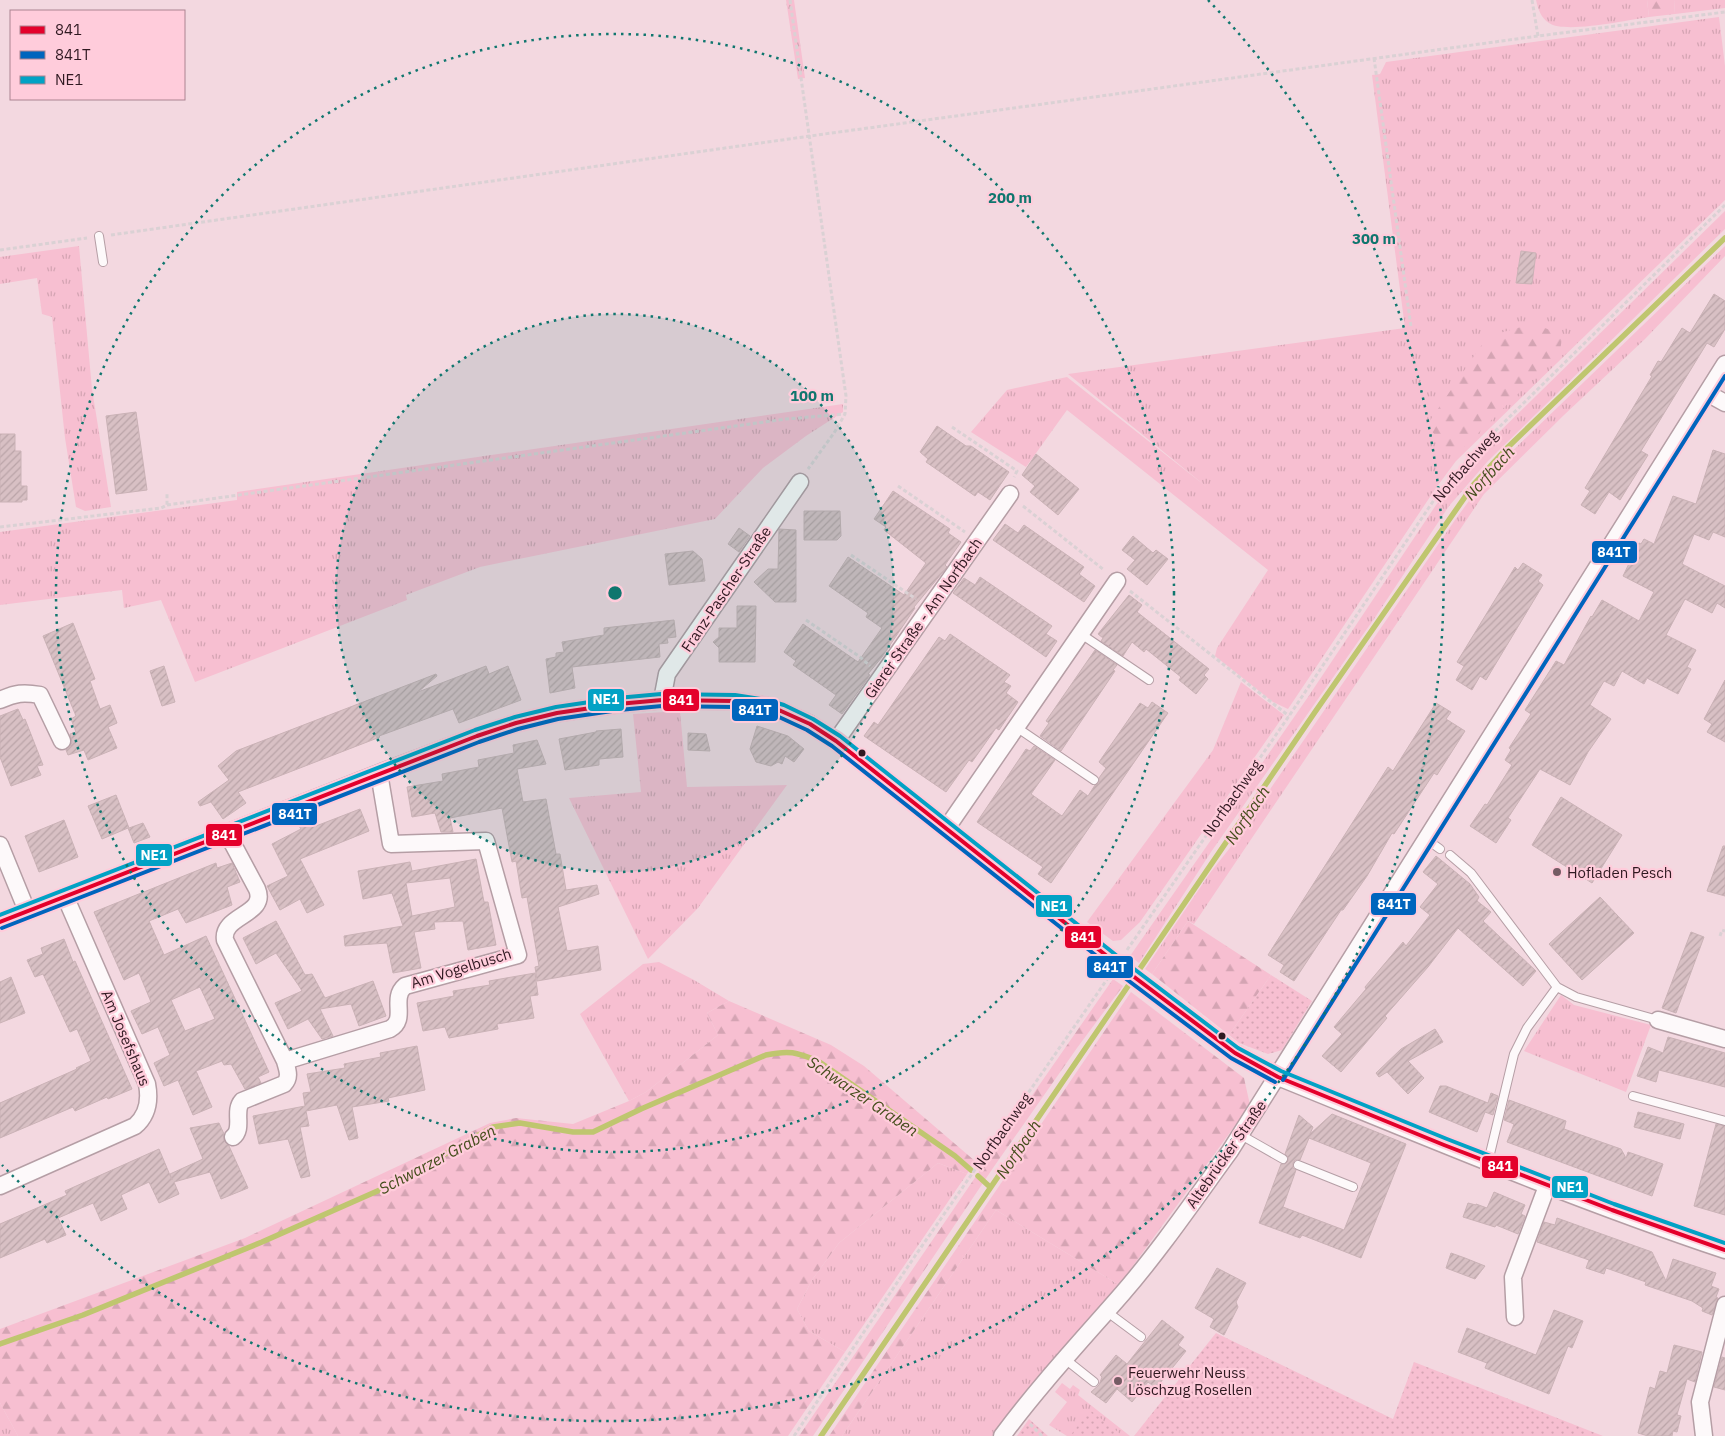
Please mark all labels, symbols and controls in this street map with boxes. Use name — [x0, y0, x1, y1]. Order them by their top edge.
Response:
legend — [10, 10, 185, 100]
text: 841 — [55, 20, 82, 39]
text: 841T — [55, 45, 91, 64]
text: NE1 — [55, 70, 83, 89]
text: 200 m — [988, 188, 1032, 207]
text: 300 m — [1352, 229, 1396, 248]
text: 100 m — [790, 386, 834, 405]
street label: Norfbachweg — [1429, 426, 1501, 506]
water label: Norfbach — [1460, 442, 1518, 504]
street label: Franz-Pascher-Straße — [677, 523, 775, 655]
street label: Gierer Straße - Am Norfbach — [860, 534, 986, 702]
line badge: 841T — [1591, 540, 1638, 564]
text: 841T — [1597, 543, 1631, 561]
centre of rings — [606, 584, 624, 602]
line badge: NE1 — [587, 688, 625, 712]
line badge: 841 — [662, 688, 700, 712]
text: NE1 — [592, 690, 620, 708]
text: 841 — [668, 691, 694, 709]
line badge: 841T — [731, 698, 779, 722]
text: 841T — [738, 701, 772, 719]
unlabelled marker — [857, 748, 867, 758]
street label: Norfbachweg — [1199, 756, 1265, 840]
water label: Norfbach — [1221, 782, 1273, 848]
line badge: 841T — [271, 802, 318, 826]
text: 841T — [278, 805, 312, 823]
line badge: 841 — [205, 823, 243, 847]
text: 841 — [211, 826, 237, 844]
line badge: NE1 — [135, 843, 173, 867]
text: NE1 — [140, 846, 168, 864]
place label: Hofladen Pesch — [1567, 863, 1672, 882]
marker: Hofladen Pesch — [1551, 866, 1563, 878]
line badge: 841T — [1370, 892, 1417, 916]
line badge: NE1 — [1035, 894, 1073, 918]
text: 841T — [1377, 895, 1411, 913]
text: NE1 — [1040, 897, 1068, 915]
line badge: 841 — [1064, 925, 1102, 949]
text: 841 — [1070, 928, 1096, 946]
street label: Am Vogelbusch — [408, 944, 514, 992]
line badge: 841T — [1086, 955, 1134, 979]
text: 841T — [1093, 958, 1127, 976]
street label: Am Josefshaus — [97, 987, 155, 1089]
unlabelled marker — [1217, 1031, 1227, 1041]
water label: Schwarzer Graben — [804, 1052, 922, 1140]
street label: Norfbachweg — [969, 1089, 1035, 1173]
street label: Altebrücker Straße — [1182, 1096, 1270, 1212]
water label: Norfbach — [992, 1116, 1044, 1182]
water label: Schwarzer Graben — [375, 1120, 499, 1198]
line badge: 841 — [1481, 1155, 1519, 1179]
text: 841 — [1487, 1157, 1513, 1175]
line badge: NE1 — [1551, 1175, 1589, 1199]
text: NE1 — [1556, 1178, 1584, 1196]
place label: Feuerwehr Neuss Löschzug Rosellen — [1128, 1363, 1252, 1399]
marker: Feuerwehr Neuss Löschzug Rosellen — [1112, 1375, 1124, 1387]

